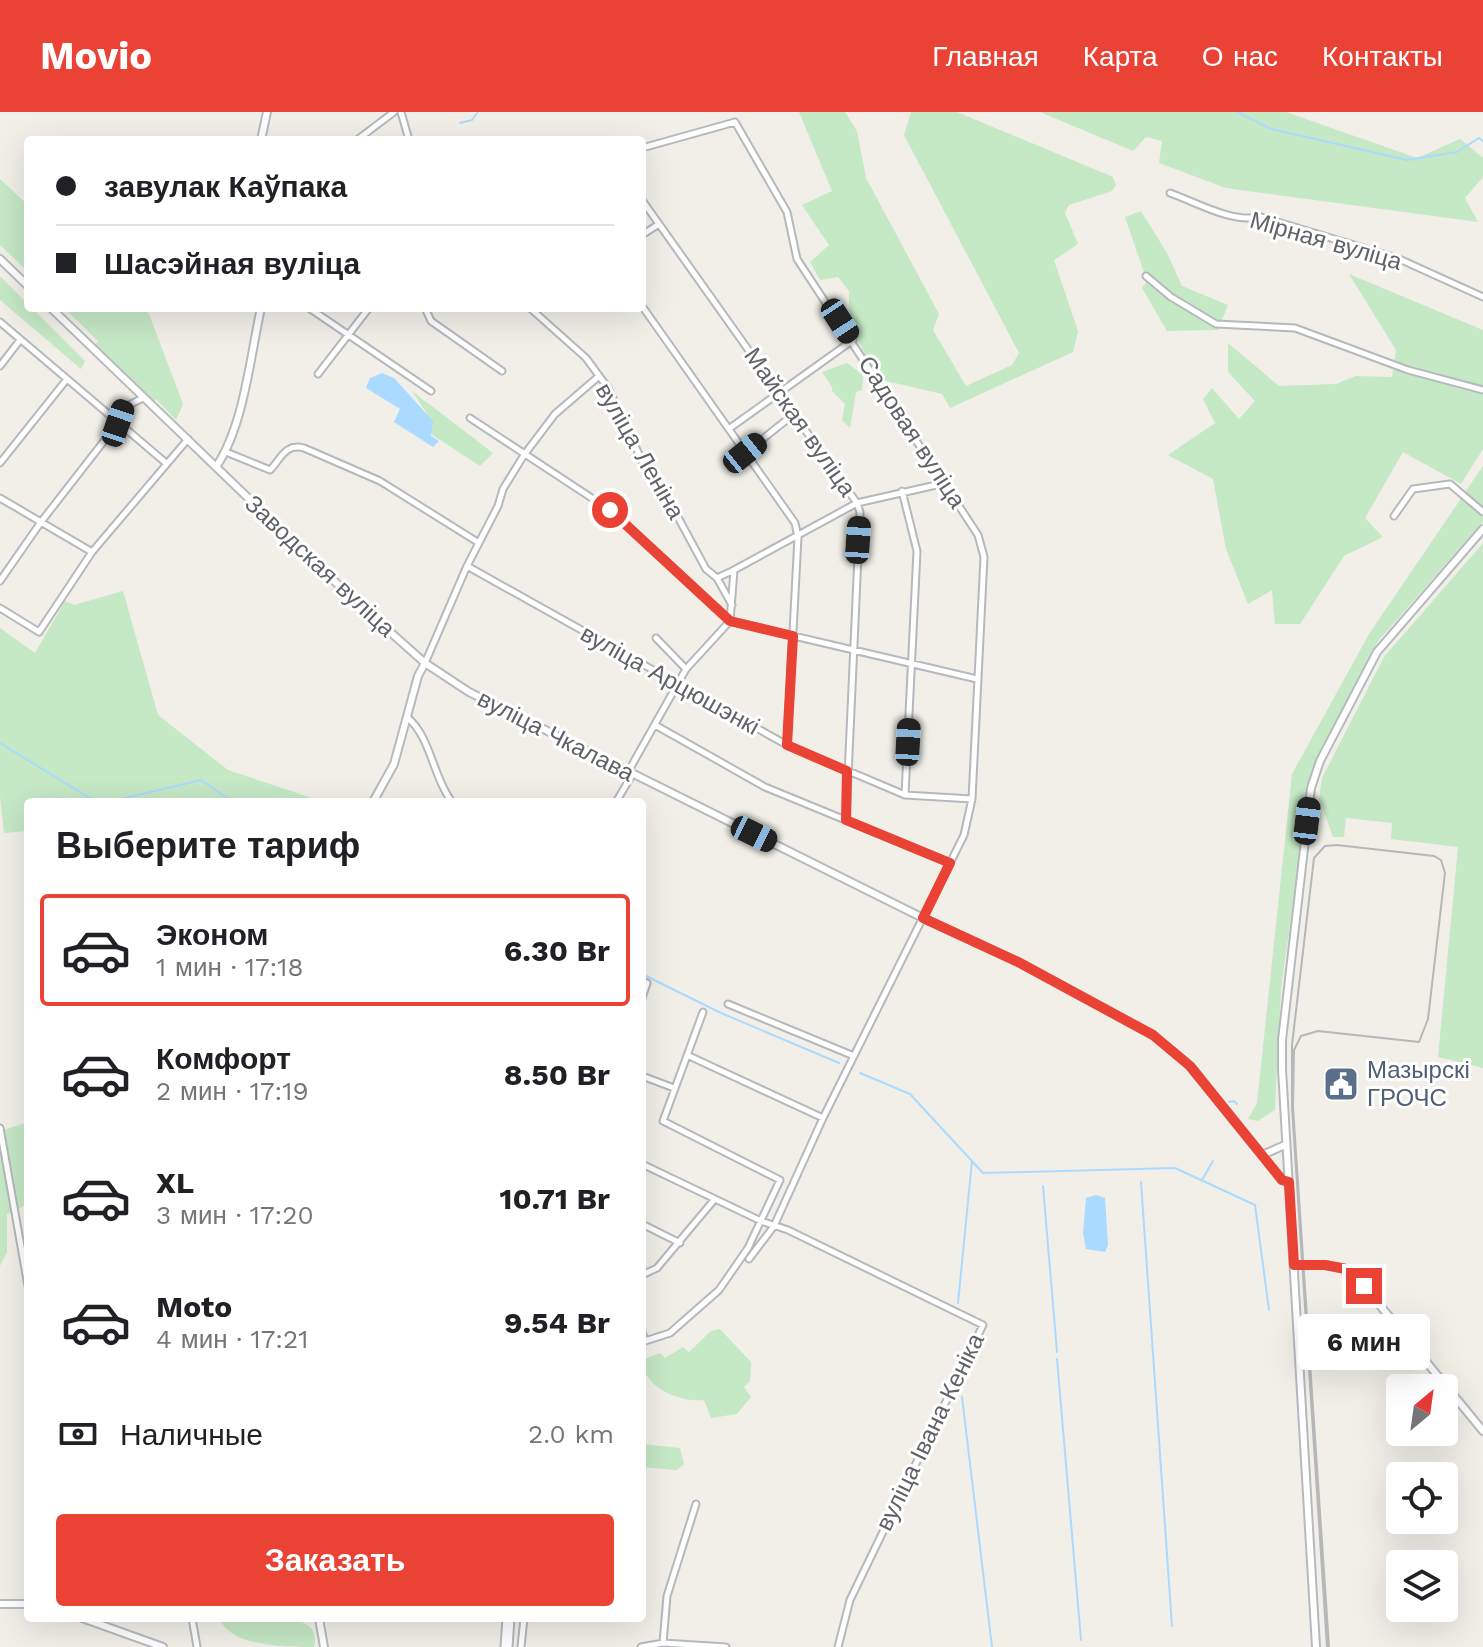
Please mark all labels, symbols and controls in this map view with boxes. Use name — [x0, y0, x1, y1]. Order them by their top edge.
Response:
text: Movio — [40, 34, 152, 78]
text: Главная — [932, 40, 1039, 73]
text: Карта — [1083, 40, 1158, 73]
text: О нас — [1202, 40, 1278, 73]
text: Контакты — [1322, 40, 1443, 73]
text: завулак Каўпака — [104, 169, 347, 204]
street label: Мірная вуліца — [1247, 206, 1406, 276]
text: Шасэйная вуліца — [104, 246, 360, 281]
car — [817, 294, 863, 348]
street label: Майская вуліца — [738, 342, 862, 502]
street label: Садовая вуліца — [852, 351, 972, 514]
street label: вуліца Леніна — [590, 378, 691, 525]
car — [99, 396, 137, 450]
car — [719, 429, 771, 477]
street label: Заводская вуліца — [239, 489, 401, 643]
route start — [592, 492, 628, 528]
car — [844, 515, 872, 565]
street label: вуліца Арцюшэнкі — [576, 619, 764, 741]
street label: вуліца Чкалава — [473, 685, 639, 788]
car — [895, 717, 921, 767]
car — [1292, 796, 1322, 846]
car — [727, 813, 781, 855]
text: Выберите тариф — [56, 825, 360, 867]
icon: car — [60, 914, 132, 986]
text: Эконом — [156, 917, 269, 952]
text: 6.30 Br — [504, 933, 610, 968]
text: 1 мин · 17:18 — [156, 952, 303, 982]
icon: car — [60, 1038, 132, 1110]
text: Комфорт — [156, 1041, 291, 1076]
place label: Мазырскі ГРОЧС — [1367, 1056, 1470, 1112]
text: 8.50 Br — [504, 1057, 610, 1092]
public building icon: Мазырскі ГРОЧС — [1322, 1065, 1360, 1103]
text: 2 мин · 17:19 — [156, 1076, 308, 1106]
icon: car — [60, 1162, 132, 1234]
text: XL — [156, 1165, 194, 1200]
text: 10.71 Br — [500, 1181, 610, 1216]
text: 3 мин · 17:20 — [156, 1200, 314, 1230]
route end — [1346, 1268, 1382, 1304]
icon: car — [60, 1286, 132, 1358]
text: Moto — [156, 1289, 232, 1324]
text: 9.54 Br — [504, 1305, 610, 1340]
callout: 6 мин — [1298, 1314, 1430, 1370]
text: 4 мин · 17:21 — [156, 1324, 308, 1354]
text: 6 мин — [1327, 1327, 1401, 1357]
street label: вуліца Івана Кеніка — [870, 1328, 990, 1535]
north arrow — [1386, 1374, 1458, 1446]
map controls — [1386, 1374, 1458, 1622]
icon: cash — [56, 1412, 100, 1456]
text: Наличные — [120, 1417, 263, 1452]
text: 2.0 km — [528, 1419, 614, 1449]
button: locate — [1386, 1462, 1458, 1534]
button: Заказать — [56, 1514, 614, 1606]
button: layers — [1386, 1550, 1458, 1622]

